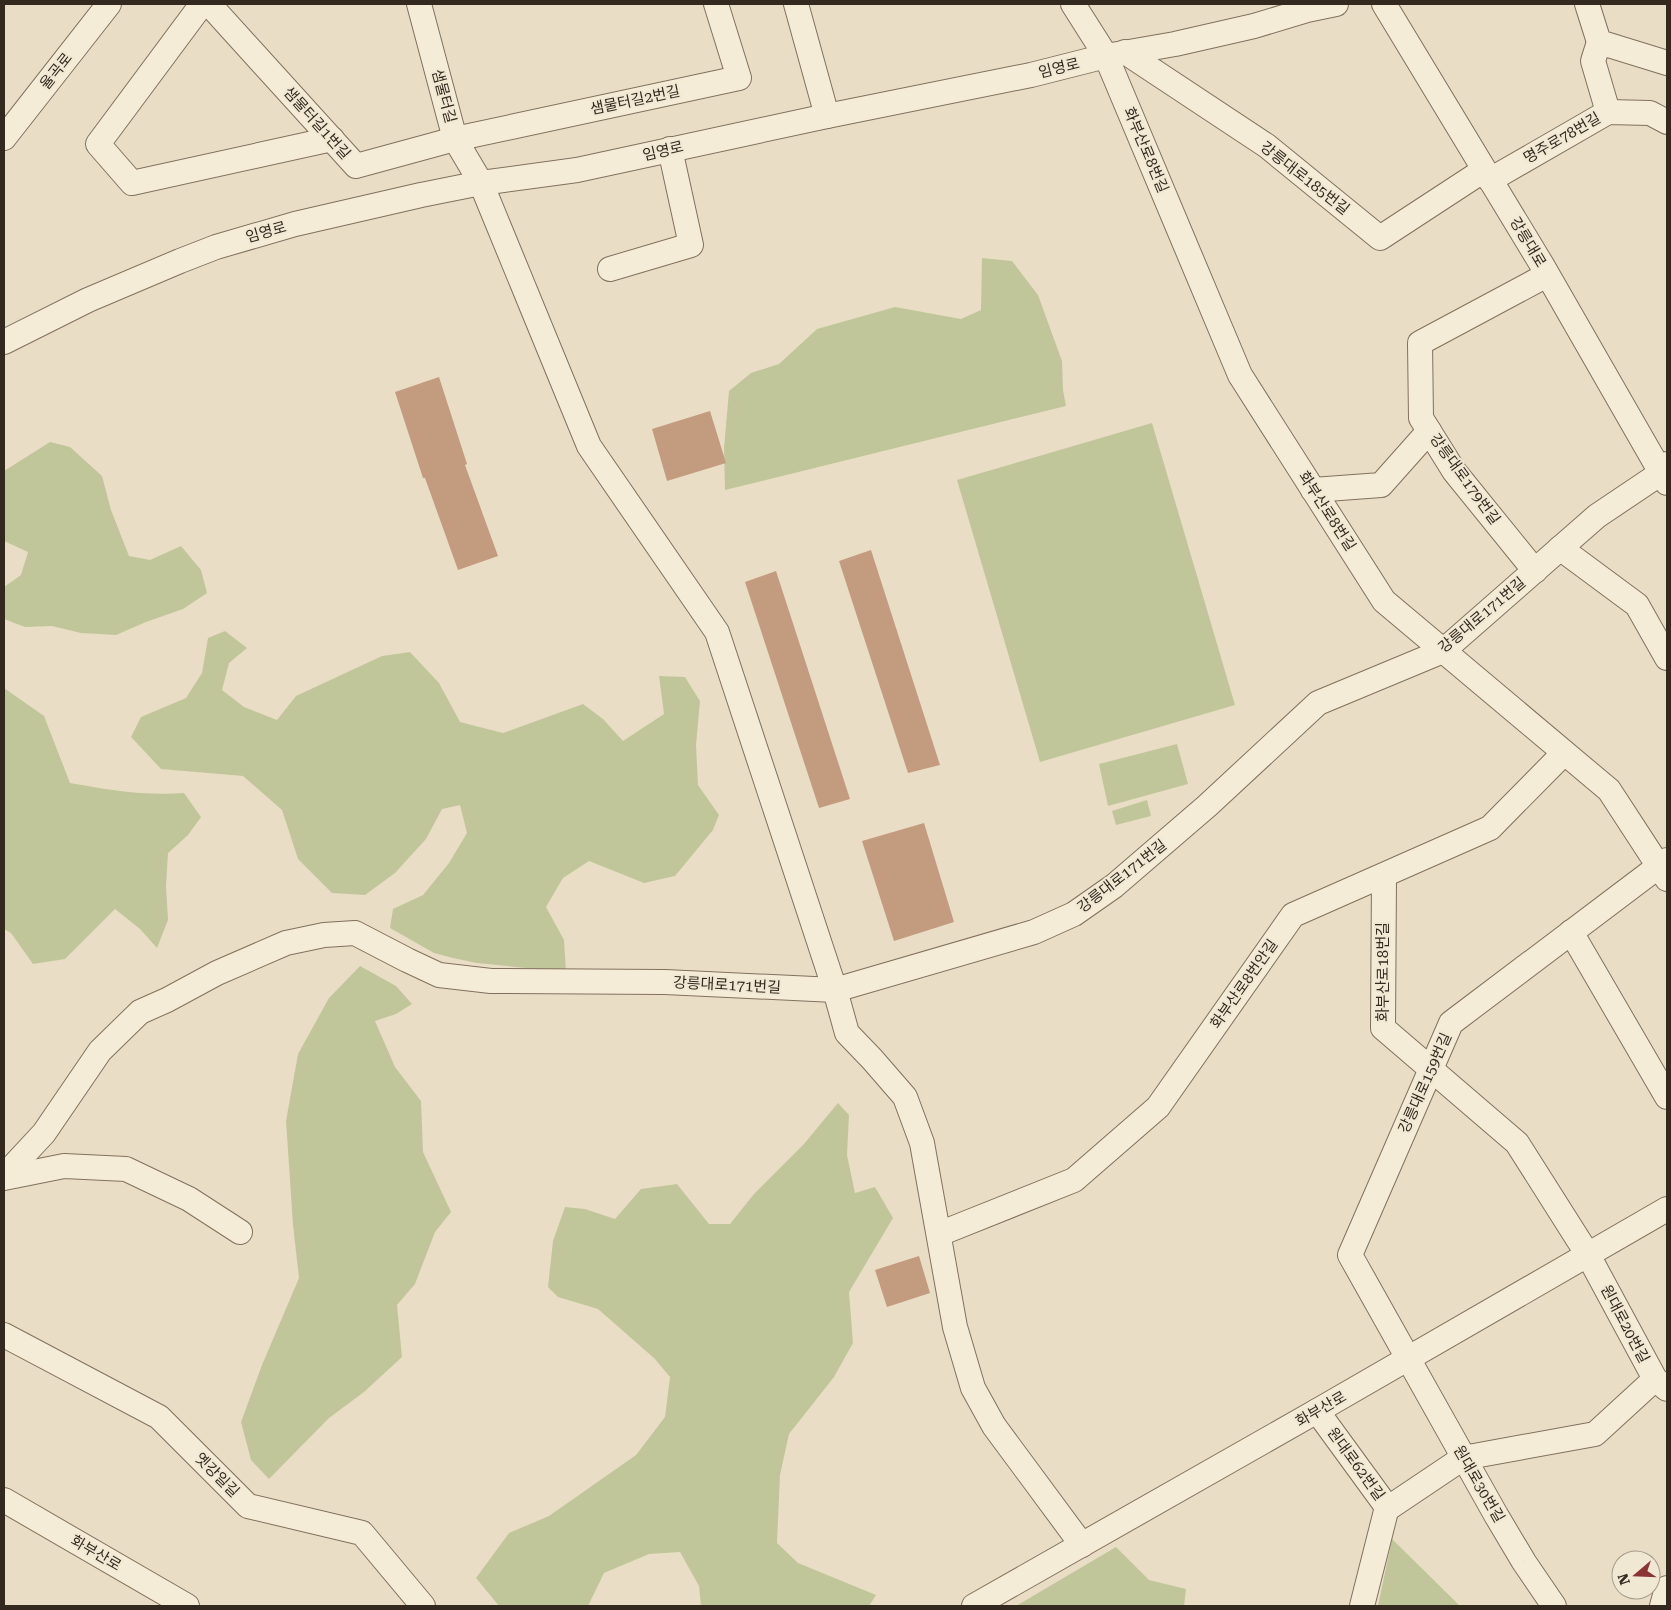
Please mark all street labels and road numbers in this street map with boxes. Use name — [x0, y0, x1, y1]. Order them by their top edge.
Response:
street label: 율곡로 — [36, 49, 76, 93]
street label: 임영로 — [1037, 54, 1081, 82]
street label: 샘물터길 — [428, 67, 460, 125]
street label: 샘물터길2번길 — [589, 82, 681, 118]
street label: 샘물터길1번길 — [280, 83, 354, 163]
street label: 화부산로8번길 — [1120, 105, 1172, 195]
street label: 명주로78번길 — [1520, 109, 1604, 167]
street label: 임영로 — [641, 138, 685, 164]
street label: 강릉대로185번길 — [1257, 138, 1353, 218]
street label: 강릉대로 — [1506, 214, 1550, 270]
street label: 임영로 — [244, 218, 288, 246]
street label: 강릉대로179번길 — [1426, 430, 1504, 528]
street label: 화부산로8번길 — [1295, 468, 1359, 554]
street label: 강릉대로171번길 — [1435, 573, 1529, 657]
street label: 강릉대로171번길 — [1074, 836, 1170, 916]
street label: 화부산로18번길 — [1374, 922, 1392, 1022]
street label: 화부산로8번안길 — [1207, 936, 1281, 1032]
street label: 강릉대로171번길 — [673, 973, 781, 997]
street label: 강릉대로159번길 — [1395, 1030, 1455, 1136]
street label: 원대로20번길 — [1597, 1282, 1653, 1366]
street label: 화부산로 — [1293, 1387, 1349, 1431]
street label: 원대로62번길 — [1323, 1424, 1389, 1504]
street label: 원대로30번길 — [1450, 1442, 1508, 1526]
street label: 옛강일길 — [191, 1449, 243, 1501]
street label: 화부산로 — [68, 1531, 124, 1575]

